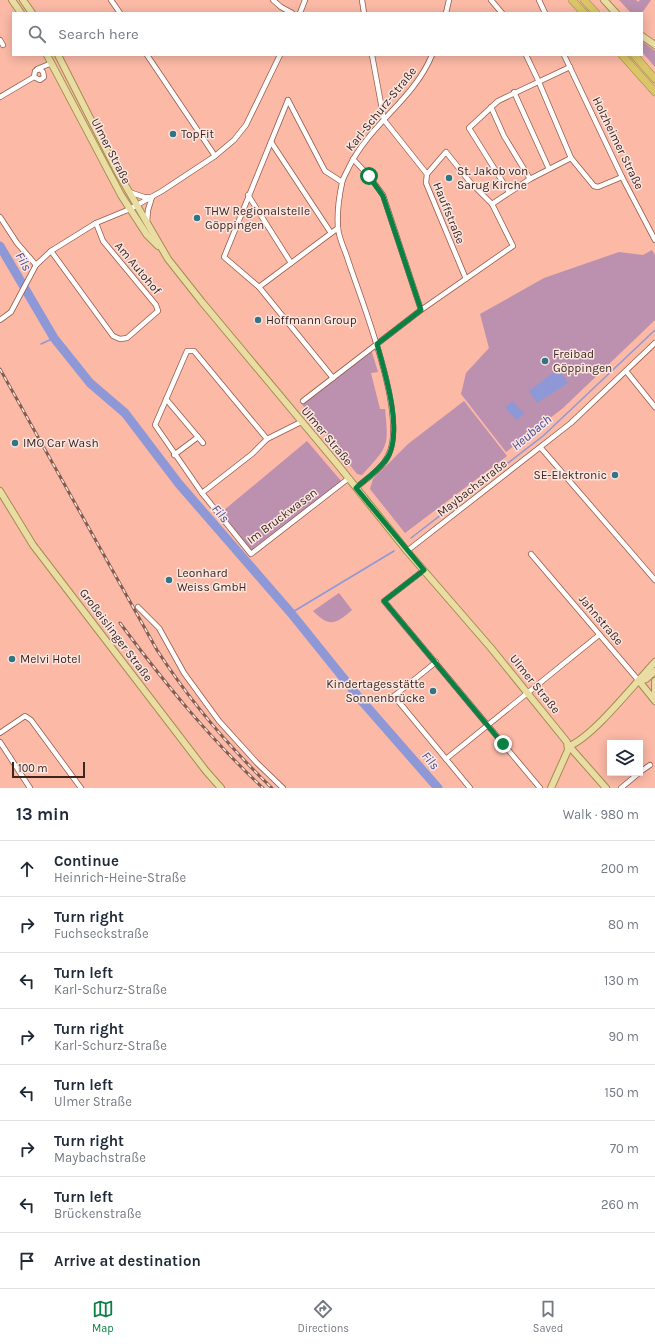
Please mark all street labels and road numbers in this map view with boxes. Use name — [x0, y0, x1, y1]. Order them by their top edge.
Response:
street label: Karl-Schurz-Straße — [343, 64, 419, 154]
street label: Holzheimer Straße — [589, 94, 647, 192]
street label: Ulmer Straße — [88, 116, 134, 186]
street label: Hauffstraße — [430, 180, 468, 246]
street label: Am Autohof — [112, 239, 165, 298]
street label: Ulmer Straße — [298, 404, 356, 468]
street label: Maybachstraße — [434, 456, 510, 520]
street label: Im Bruckwasen — [244, 485, 320, 547]
street label: Großeislinger Straße — [77, 586, 155, 684]
street label: Jahnstraße — [576, 592, 626, 648]
street label: Ulmer Straße — [507, 652, 563, 716]

